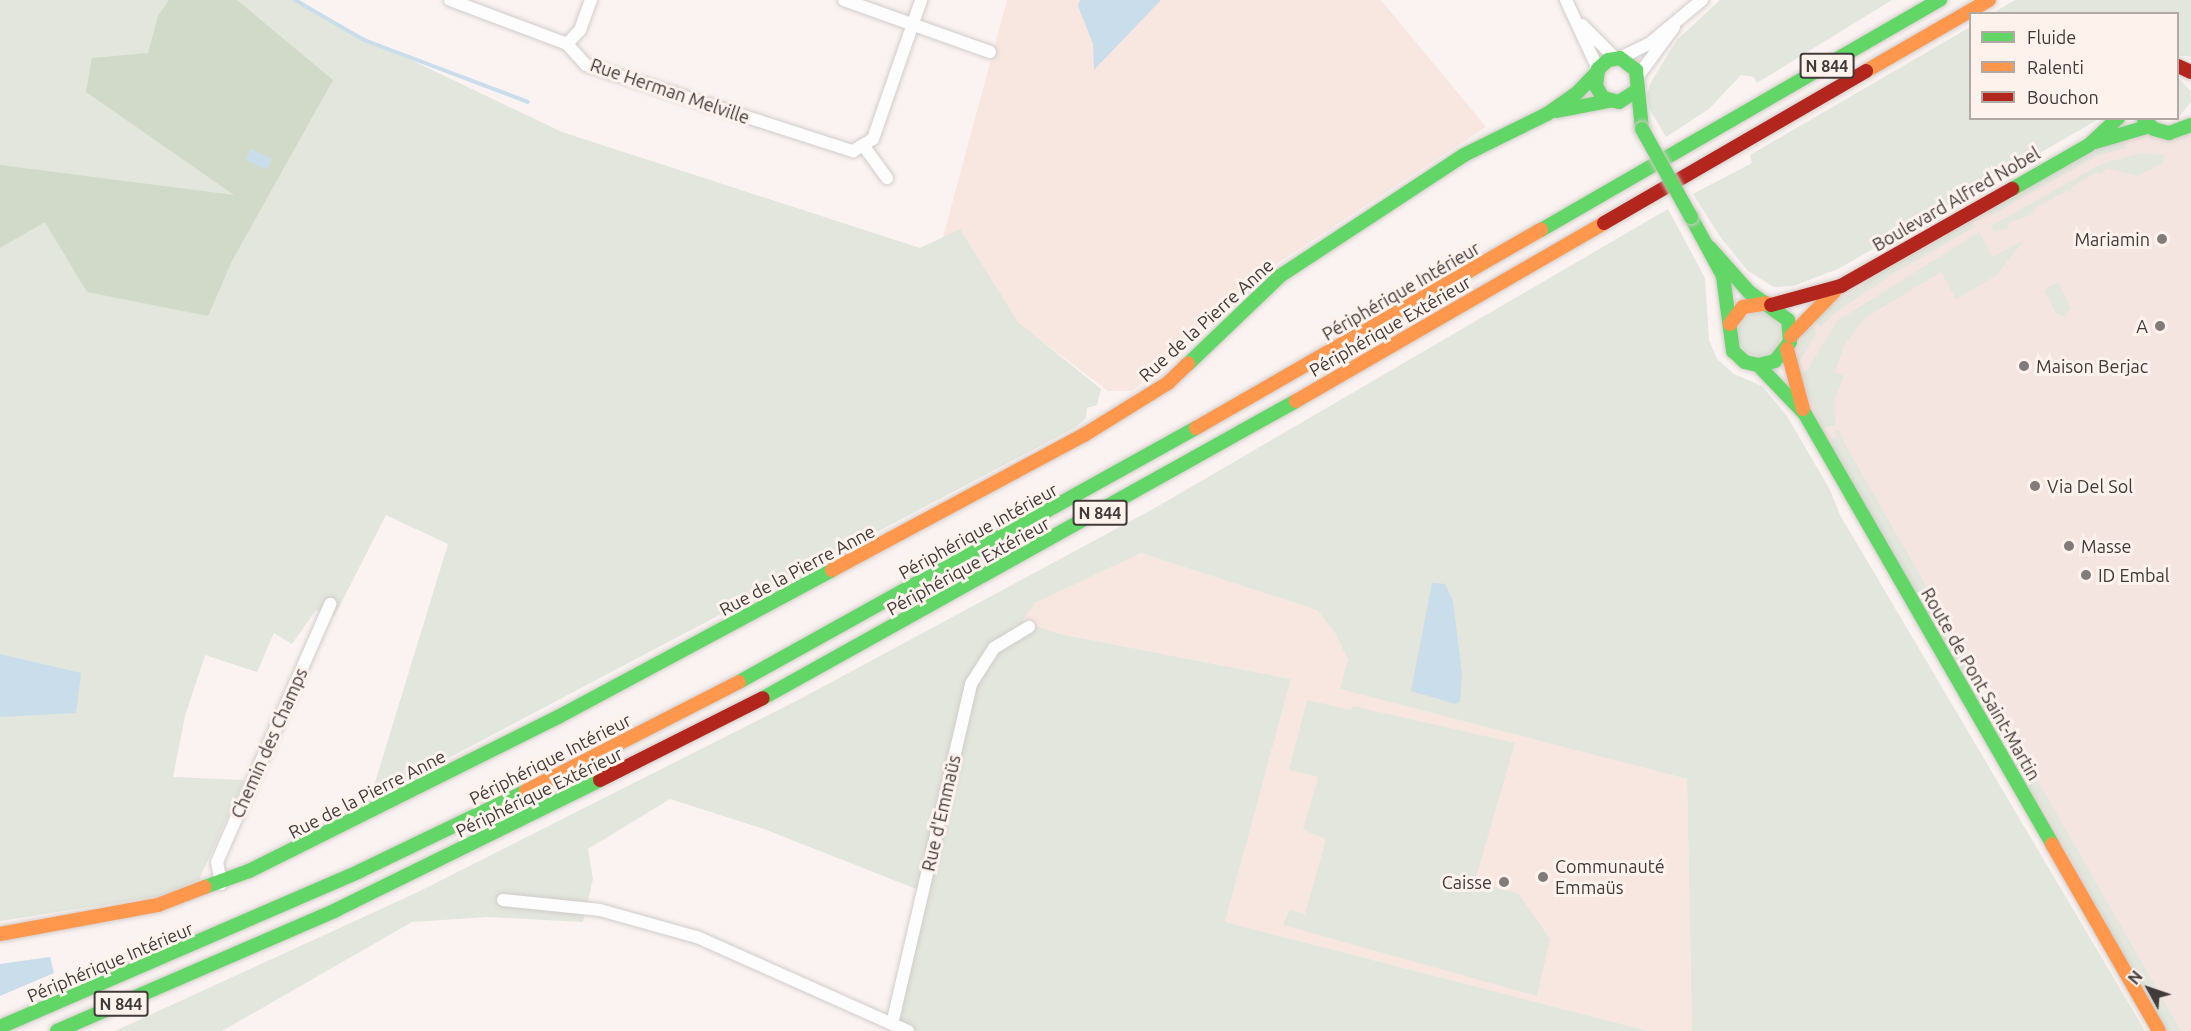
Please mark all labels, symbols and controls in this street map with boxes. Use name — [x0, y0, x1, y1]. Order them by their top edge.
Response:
legend — [1969, 12, 2179, 120]
text: Fluide — [2027, 27, 2076, 47]
road number: N 844 — [1798, 53, 1856, 79]
street label: Rue Herman Melville — [588, 54, 752, 128]
text: Ralenti — [2027, 57, 2084, 77]
text: Bouchon — [2027, 87, 2099, 107]
street label: Boulevard Alfred Nobel — [1869, 142, 2043, 256]
place label: Mariamin — [2074, 228, 2150, 250]
marker: Mariamin — [2155, 232, 2169, 246]
street label: Périphérique Intérieur — [1318, 237, 1484, 345]
street label: Rue de la Pierre Anne — [1134, 254, 1278, 386]
street label: Périphérique Extérieur — [1305, 271, 1475, 381]
place label: A — [2136, 315, 2148, 337]
marker: A — [2153, 319, 2167, 333]
place label: Maison Berjac — [2036, 355, 2148, 377]
marker: Maison Berjac — [2017, 359, 2031, 373]
place label: Via Del Sol — [2047, 475, 2133, 497]
street label: Périphérique Intérieur — [895, 478, 1061, 584]
marker: Via Del Sol — [2028, 479, 2042, 493]
road number: N 844 — [1072, 500, 1128, 526]
street label: Périphérique Extérieur — [883, 512, 1053, 620]
street label: Rue de la Pierre Anne — [715, 520, 879, 620]
place label: Masse — [2081, 535, 2131, 557]
marker: Masse — [2062, 539, 2076, 553]
place label: ID Embal — [2098, 564, 2170, 586]
marker: ID Embal — [2079, 568, 2093, 582]
street label: Route de Pont Saint-Martin — [1917, 584, 2045, 784]
street label: Chemin des Champs — [226, 664, 312, 822]
street label: Périphérique Intérieur — [466, 709, 634, 809]
street label: Périphérique Extérieur — [452, 742, 626, 842]
street label: Rue de la Pierre Anne — [285, 745, 449, 843]
street label: Rue d'Emmaüs — [917, 753, 965, 873]
place label: Communauté Emmaüs — [1555, 856, 1665, 898]
marker: Communauté Emmaüs — [1536, 870, 1550, 884]
place label: Caisse — [1442, 871, 1492, 893]
marker: Caisse — [1497, 875, 1511, 889]
street label: Périphérique Intérieur — [24, 917, 196, 1007]
north arrow — [2119, 959, 2179, 1019]
text: N — [2124, 967, 2146, 988]
road number: N 844 — [92, 991, 150, 1017]

